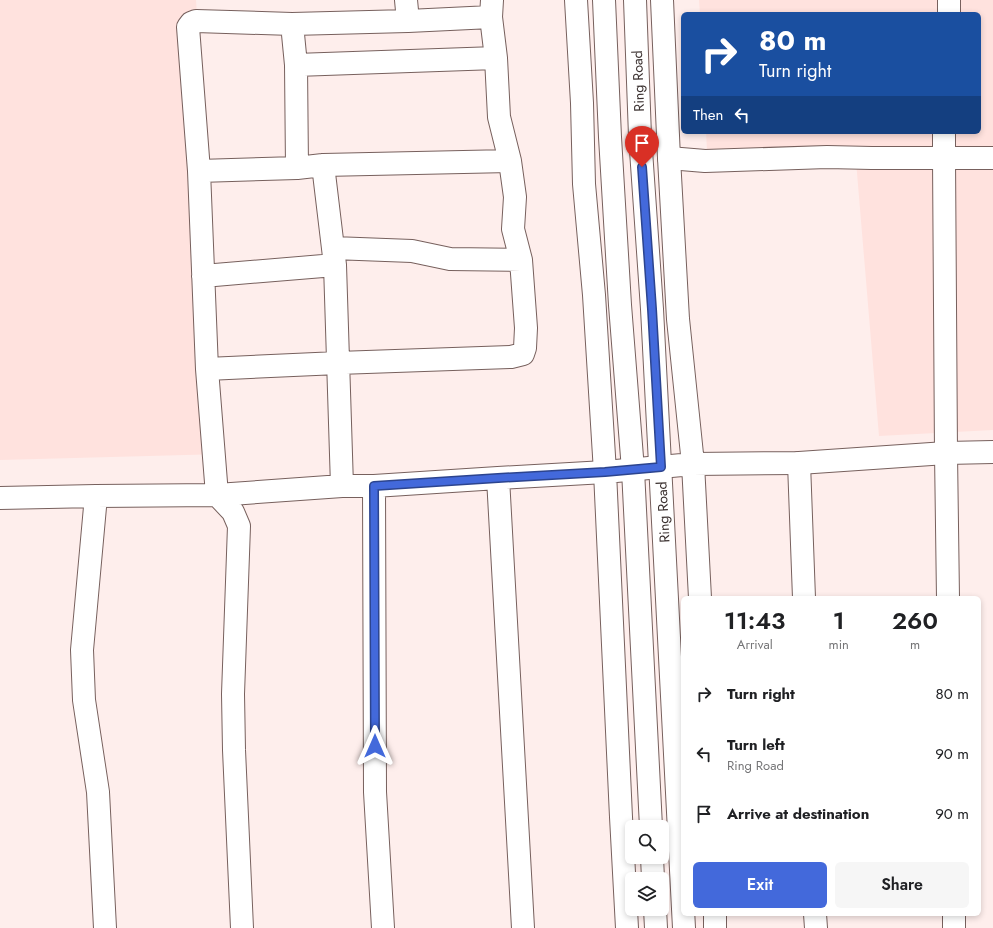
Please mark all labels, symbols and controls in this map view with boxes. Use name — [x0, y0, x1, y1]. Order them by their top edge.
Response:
text: 80 m — [759, 20, 826, 61]
icon: right — [693, 28, 745, 80]
street label: Ring Road — [627, 50, 649, 112]
text: Turn right — [759, 58, 831, 84]
text: Then — [693, 104, 723, 126]
icon: left — [731, 104, 753, 126]
pin — [625, 126, 659, 167]
icon: arrive — [631, 132, 653, 154]
street label: Ring Road — [651, 481, 675, 543]
text: 11:43 — [724, 603, 785, 638]
text: 1 — [833, 603, 845, 638]
text: 260 — [892, 603, 938, 638]
text: Arrival — [737, 635, 773, 654]
text: min — [829, 635, 849, 654]
text: m — [910, 635, 920, 654]
icon: right — [693, 683, 715, 705]
text: Turn right — [727, 683, 795, 705]
text: 80 m — [936, 683, 969, 705]
position arrow — [354, 725, 396, 767]
text: Turn left — [727, 734, 785, 756]
icon: left — [693, 743, 715, 765]
text: 90 m — [935, 743, 969, 765]
text: Ring Road — [727, 756, 784, 775]
icon: arrive — [693, 803, 715, 825]
text: Arrive at destination — [727, 803, 869, 825]
text: 90 m — [935, 803, 969, 825]
map controls — [625, 820, 669, 916]
button: search — [625, 820, 669, 864]
button: Exit — [693, 862, 827, 908]
button: Share — [835, 862, 969, 908]
button: layers — [625, 872, 669, 916]

